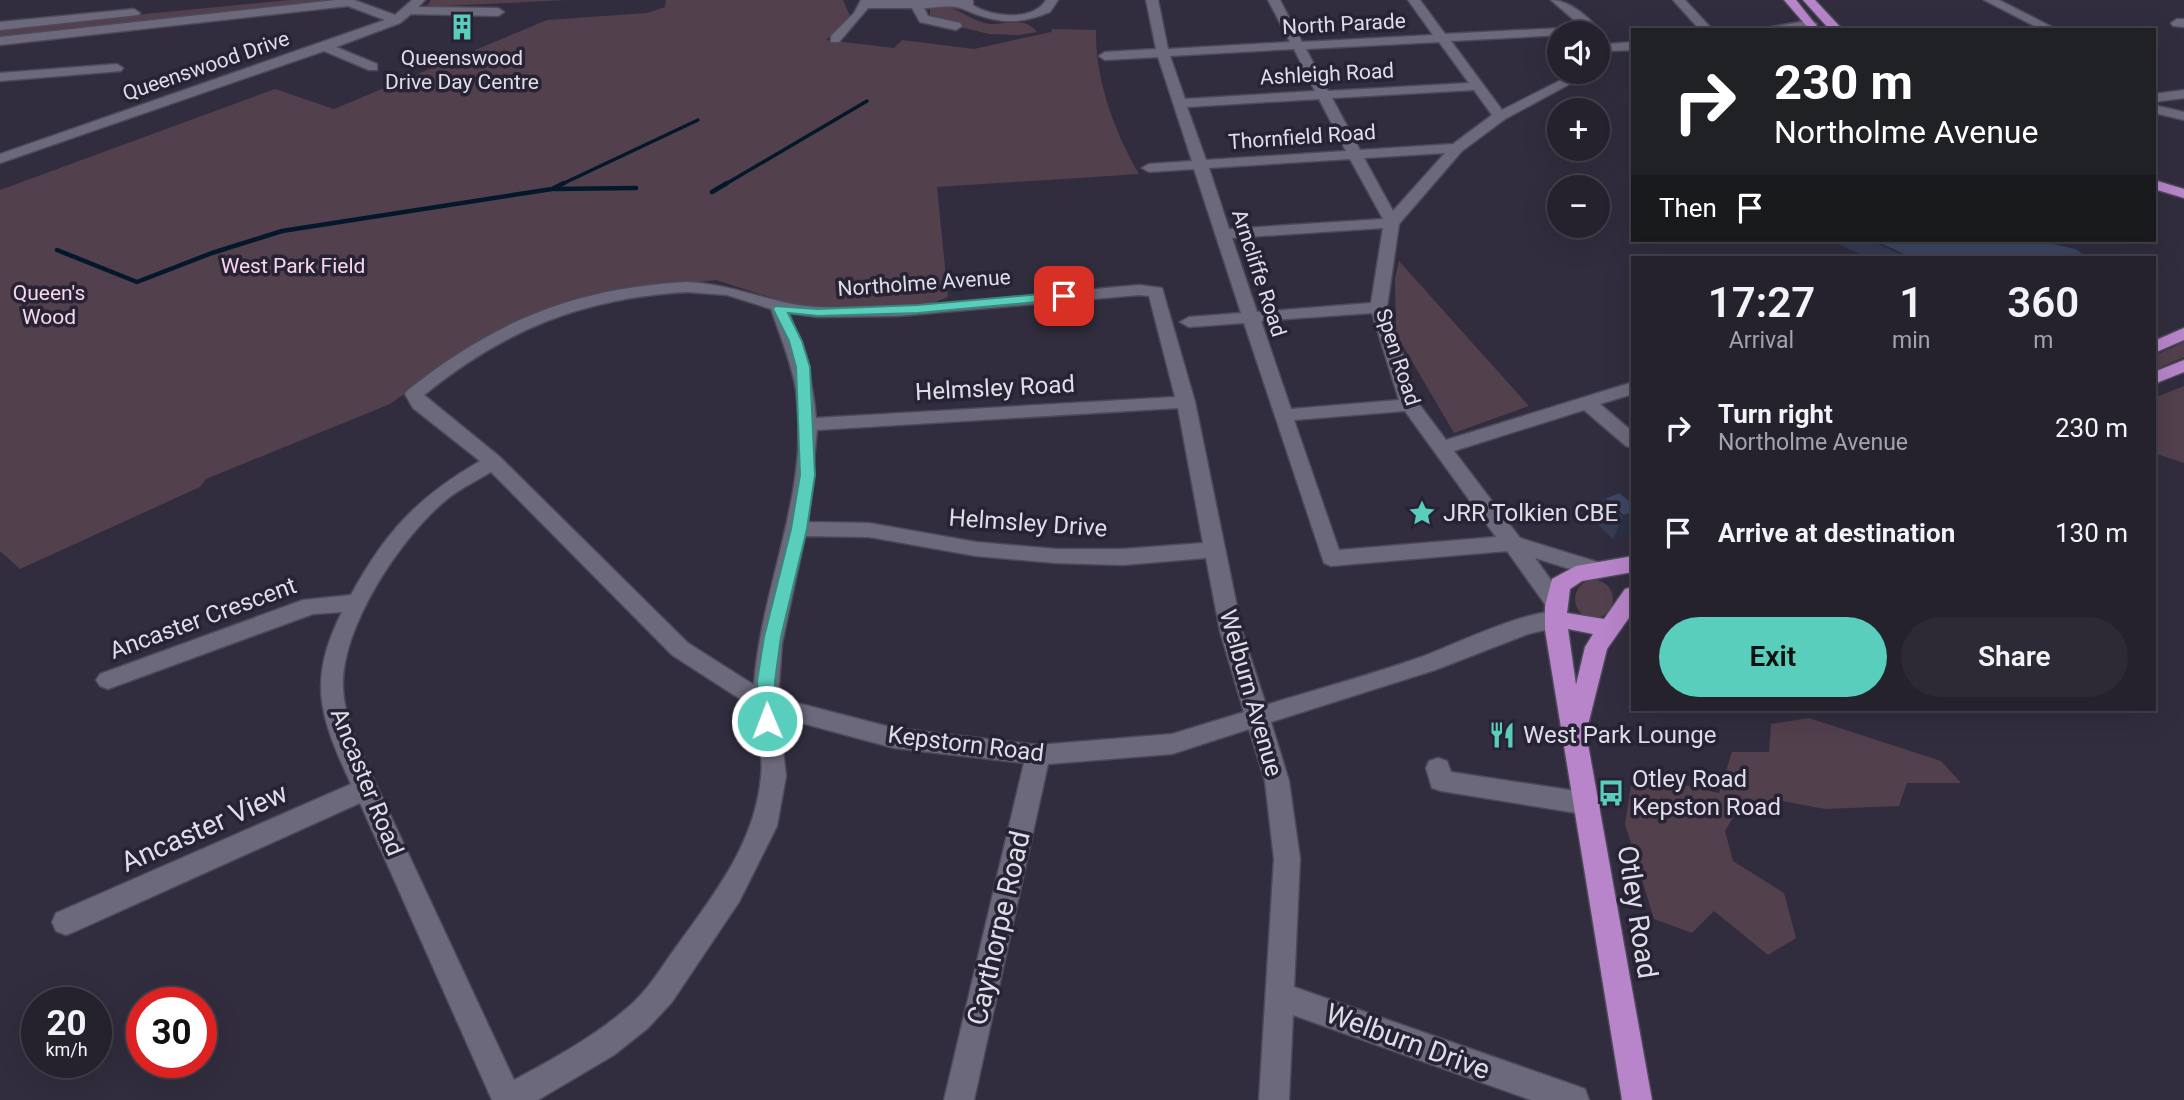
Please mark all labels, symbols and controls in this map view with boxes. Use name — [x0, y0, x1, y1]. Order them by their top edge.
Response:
street label: North Parade — [1282, 9, 1406, 39]
building icon: Queenswood Drive Day Centre — [447, 12, 477, 42]
map controls — [1547, 21, 1610, 238]
button: sound — [1547, 21, 1610, 84]
street label: Queenswood Drive — [120, 26, 292, 106]
place label: Queenswood Drive Day Centre — [385, 46, 539, 94]
text: 230 m — [1774, 54, 1913, 111]
icon: right — [1659, 56, 1750, 147]
street label: Ashleigh Road — [1259, 59, 1395, 89]
button: + — [1547, 98, 1610, 161]
text: Northolme Avenue — [1774, 113, 2038, 151]
street label: Thornfield Road — [1227, 120, 1377, 154]
button: − — [1547, 175, 1610, 238]
icon: arrive — [1731, 189, 1769, 227]
text: Then — [1659, 193, 1717, 223]
street label: Arncliffe Road — [1227, 206, 1291, 340]
park label: West Park Field — [221, 254, 365, 278]
street label: Northolme Avenue — [837, 265, 1011, 301]
pin — [1034, 266, 1094, 326]
icon: arrive — [1045, 277, 1083, 315]
text: 17:27 — [1708, 278, 1815, 327]
text: 1 — [1899, 278, 1923, 327]
text: 360 — [2007, 278, 2079, 327]
park label: Queen's Wood — [13, 281, 85, 329]
street label: Spen Road — [1371, 306, 1425, 408]
text: Arrival — [1729, 327, 1794, 354]
text: min — [1892, 327, 1930, 354]
text: m — [2033, 327, 2053, 354]
street label: Helmsley Road — [914, 370, 1076, 406]
text: Turn right — [1718, 399, 1833, 429]
icon: right — [1659, 409, 1697, 447]
text: 230 m — [2055, 413, 2128, 443]
text: Northolme Avenue — [1718, 429, 1908, 456]
place icon: JRR Tolkien CBE — [1407, 498, 1437, 528]
place label: JRR Tolkien CBE — [1443, 499, 1618, 527]
street label: Helmsley Drive — [948, 503, 1108, 543]
icon: arrive — [1659, 514, 1697, 552]
text: Arrive at destination — [1718, 518, 1955, 548]
text: 130 m — [2055, 518, 2128, 548]
street label: Ancaster Crescent — [106, 571, 300, 665]
street label: Welburn Avenue — [1214, 606, 1288, 780]
button: Exit — [1659, 617, 1887, 697]
button: Share — [1901, 617, 2128, 697]
position arrow — [730, 684, 804, 758]
street label: Ancaster Road — [325, 704, 409, 860]
restaurant icon: West Park Lounge — [1487, 720, 1517, 750]
street label: Kepstorn Road — [886, 721, 1046, 767]
place label: West Park Lounge — [1523, 721, 1716, 749]
place label: Otley Road Kepston Road — [1632, 765, 1781, 821]
street label: Ancaster View — [116, 776, 293, 879]
bus stop icon: Otley Road Kepston Road — [1596, 778, 1626, 808]
street label: Caythorpe Road — [960, 828, 1037, 1028]
street label: Otley Road — [1611, 843, 1664, 981]
speed limit sign: 30 — [126, 987, 217, 1078]
street label: Welburn Drive — [1321, 997, 1494, 1086]
text: 20 — [46, 1003, 87, 1044]
text: km/h — [45, 1039, 88, 1060]

